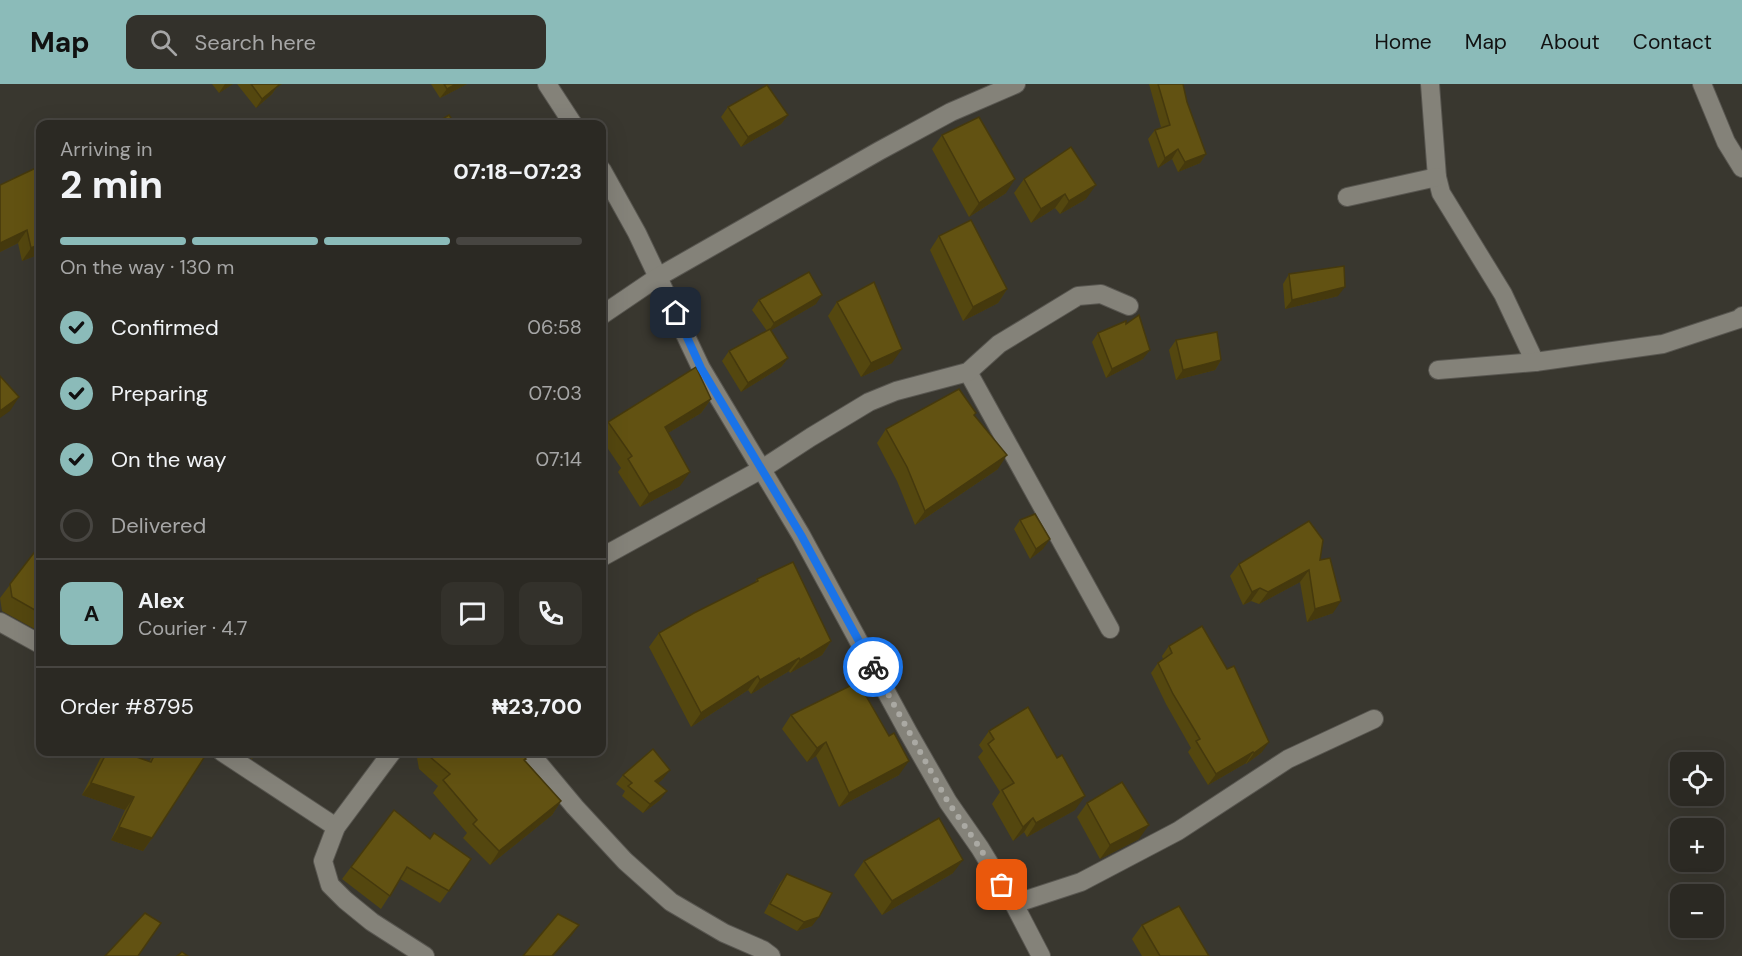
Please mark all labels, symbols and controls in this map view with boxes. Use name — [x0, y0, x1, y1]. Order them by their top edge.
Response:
search box — [126, 15, 546, 69]
text: Map — [30, 24, 90, 61]
icon: search — [147, 26, 180, 59]
text: Search here — [195, 28, 316, 57]
text: Home — [1374, 28, 1432, 56]
text: Map — [1465, 28, 1507, 56]
text: About — [1540, 28, 1600, 56]
text: Contact — [1633, 28, 1712, 56]
text: Arriving in — [60, 136, 152, 162]
text: 07:18–07:23 — [453, 157, 582, 186]
text: 2 min — [60, 159, 163, 210]
text: On the way · 130 m — [60, 254, 234, 280]
pin — [650, 287, 701, 338]
icon: home — [659, 296, 692, 329]
icon: check — [60, 311, 93, 344]
text: Confirmed — [111, 313, 219, 342]
text: 06:58 — [527, 314, 582, 340]
icon: check — [60, 377, 93, 410]
text: Preparing — [111, 379, 208, 408]
text: 07:03 — [528, 380, 582, 406]
icon: check — [60, 443, 93, 476]
text: On the way — [111, 445, 226, 474]
text: 07:14 — [536, 446, 582, 472]
text: Delivered — [111, 511, 206, 540]
button: chat — [441, 582, 504, 645]
button: phone — [519, 582, 582, 645]
text: Alex — [138, 586, 185, 615]
text: A — [84, 599, 99, 628]
text: Courier · 4.7 — [138, 615, 247, 641]
courier — [843, 637, 903, 697]
icon: bike — [857, 651, 890, 684]
text: Order #8795 — [60, 692, 194, 721]
text: ₦23,700 — [492, 692, 582, 721]
map controls — [1670, 752, 1724, 938]
button: locate — [1670, 752, 1724, 806]
button: + — [1670, 818, 1724, 872]
pin — [976, 859, 1027, 910]
icon: bag — [985, 868, 1018, 901]
button: − — [1670, 884, 1724, 938]

